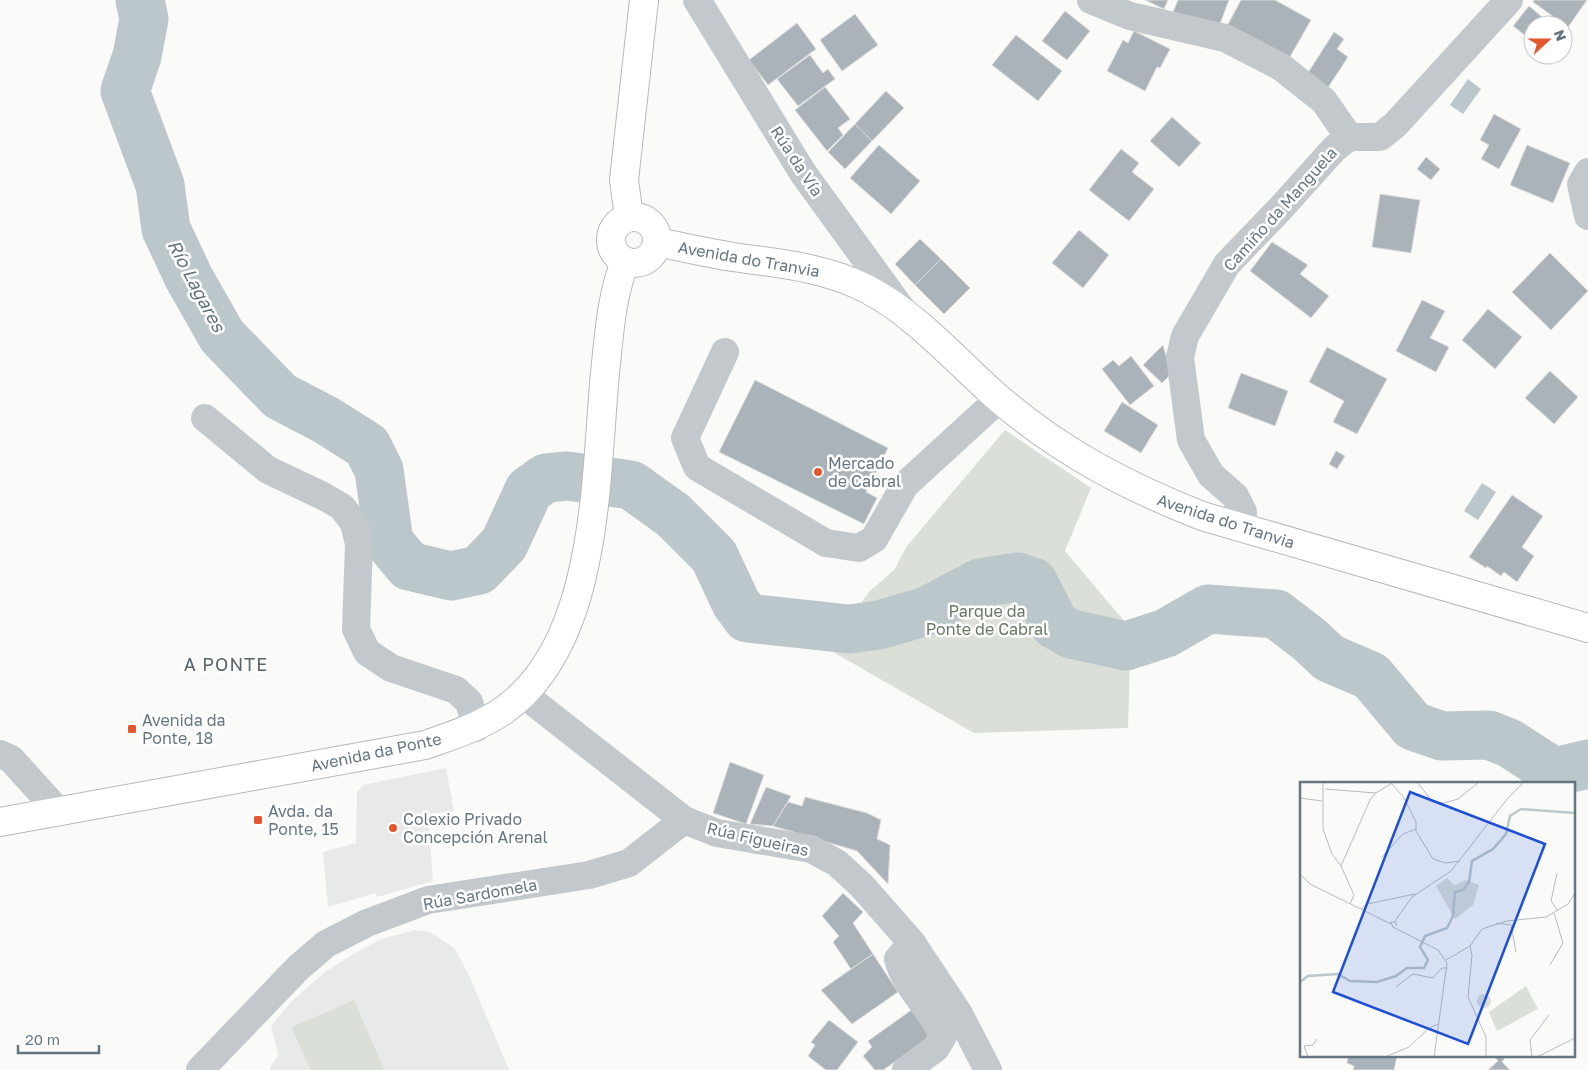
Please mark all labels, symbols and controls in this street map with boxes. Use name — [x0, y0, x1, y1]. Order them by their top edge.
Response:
north arrow — [1523, 15, 1573, 65]
text: N — [1551, 27, 1570, 43]
street label: Rúa da Vía — [767, 122, 827, 200]
street label: Camiño da Manguela — [1219, 143, 1341, 275]
water label: Río Lagares — [163, 236, 231, 337]
street label: Avenida do Tranvia — [677, 237, 821, 281]
place label: Mercado de Cabral — [828, 453, 901, 491]
marker: Mercado de Cabral — [812, 466, 824, 478]
street label: Avenida do Tranvia — [1155, 489, 1297, 553]
park label: Parque da Ponte de Cabral — [926, 601, 1048, 639]
district label: A PONTE — [184, 653, 268, 675]
place label: Avenida da Ponte, 18 — [142, 710, 226, 748]
marker: Avenida da Ponte, 18 — [126, 723, 138, 735]
street label: Avenida da Ponte — [309, 728, 443, 776]
inset map — [1300, 782, 1576, 1058]
place label: Avda. da Ponte, 15 — [268, 801, 339, 839]
place label: Colexio Privado Concepción Arenal — [403, 809, 548, 847]
marker: Avda. da Ponte, 15 — [252, 814, 264, 826]
street label: Rúa Figueiras — [705, 818, 811, 860]
marker: Colexio Privado Concepción Arenal — [387, 822, 399, 834]
street label: Rúa Sardomela — [421, 874, 539, 914]
scale bar — [18, 1022, 99, 1054]
text: 20 m — [25, 1030, 60, 1048]

